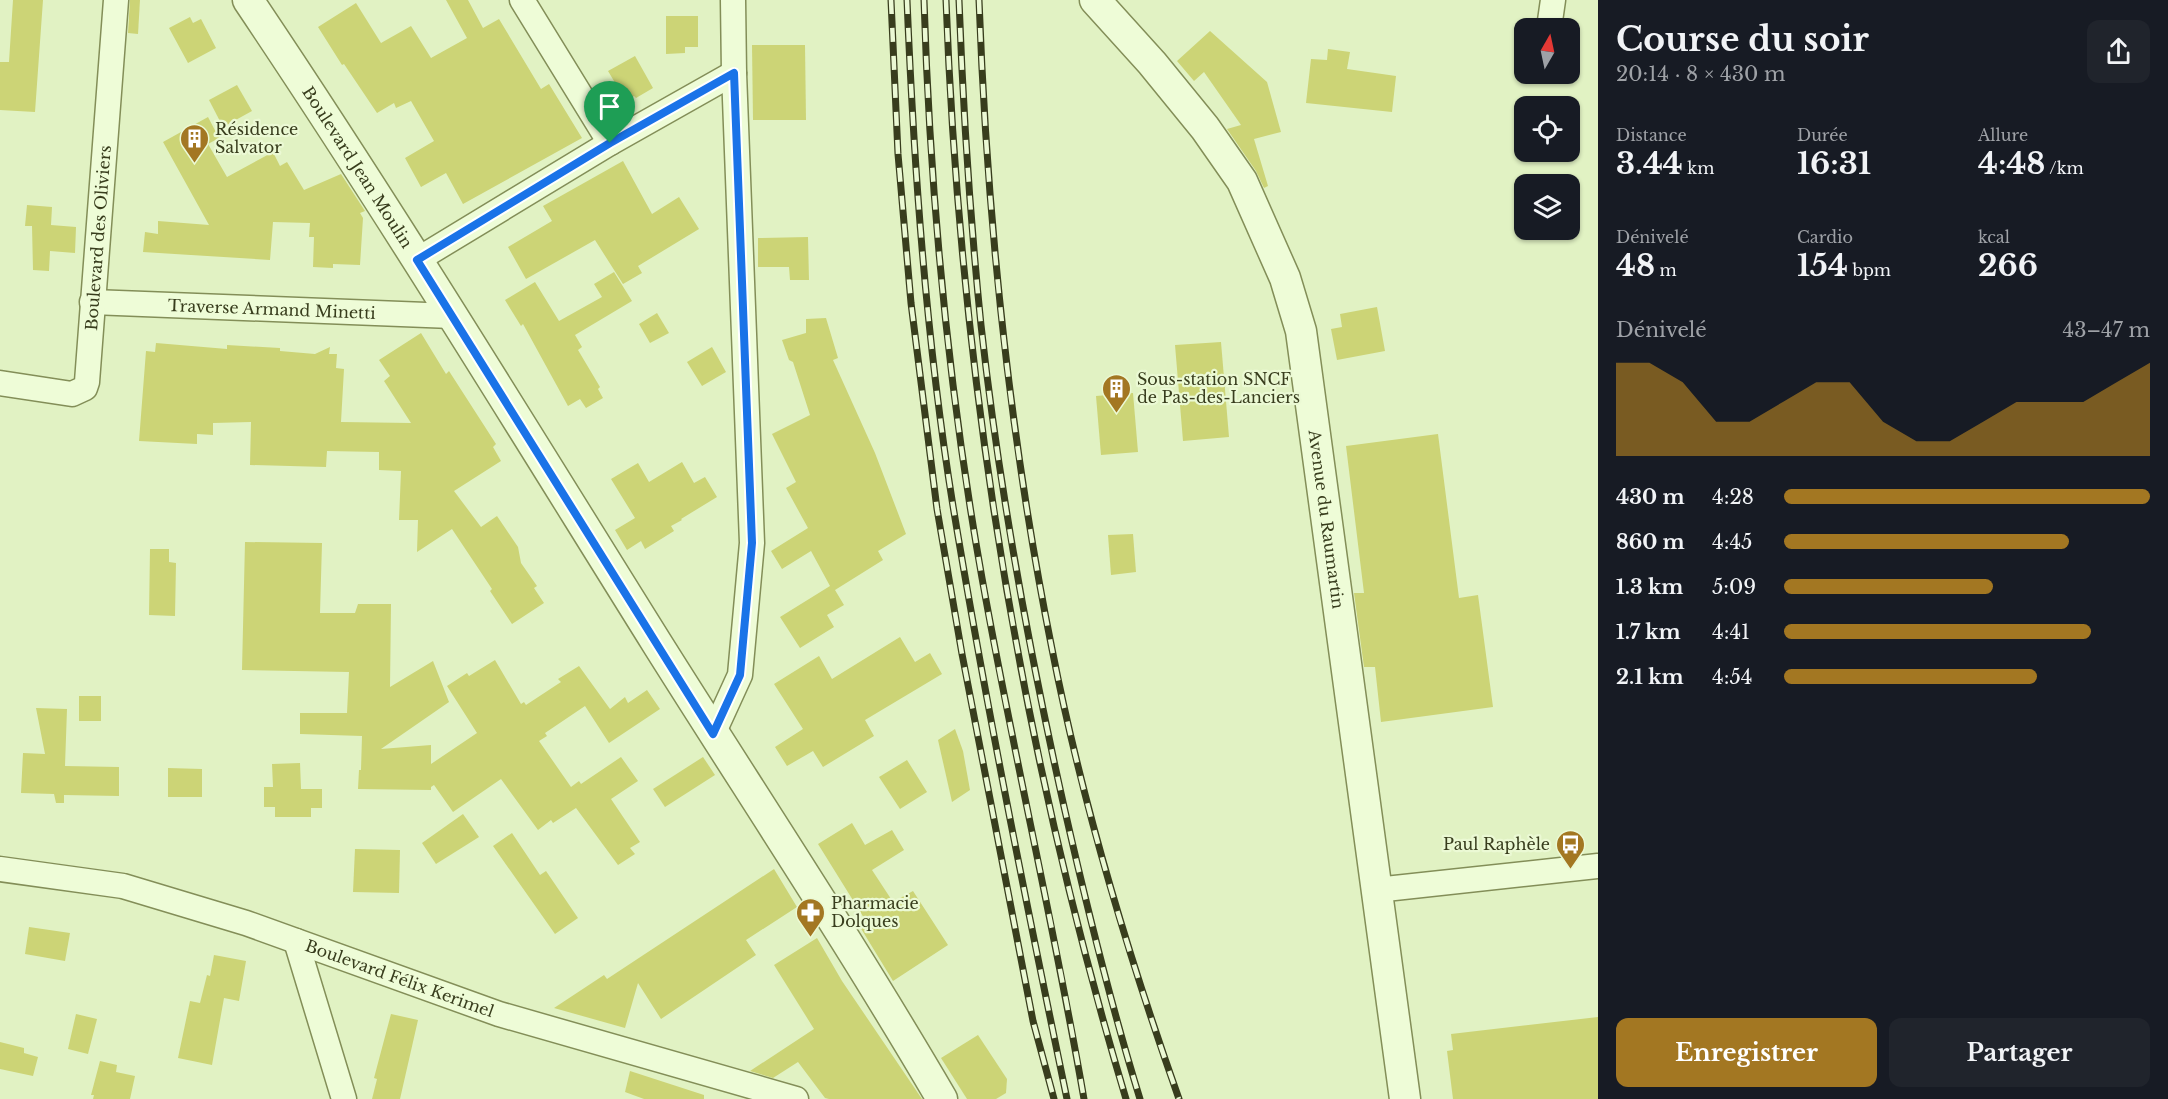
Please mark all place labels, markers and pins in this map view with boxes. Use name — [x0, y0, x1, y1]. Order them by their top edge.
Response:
pin — [584, 81, 635, 143]
place label: Résidence Salvator — [215, 119, 298, 157]
building icon: Résidence Salvator — [178, 122, 210, 164]
place label: Sous-station SNCF de Pas-des-Lanciers — [1137, 369, 1300, 407]
building icon: Sous-station SNCF de Pas-des-Lanciers — [1100, 372, 1132, 414]
bus stop icon: Paul Raphèle — [1555, 828, 1587, 870]
place label: Paul Raphèle — [1443, 834, 1550, 854]
place label: Pharmacie Dolques — [831, 893, 919, 931]
pharmacy icon: Pharmacie Dolques — [794, 896, 826, 938]

